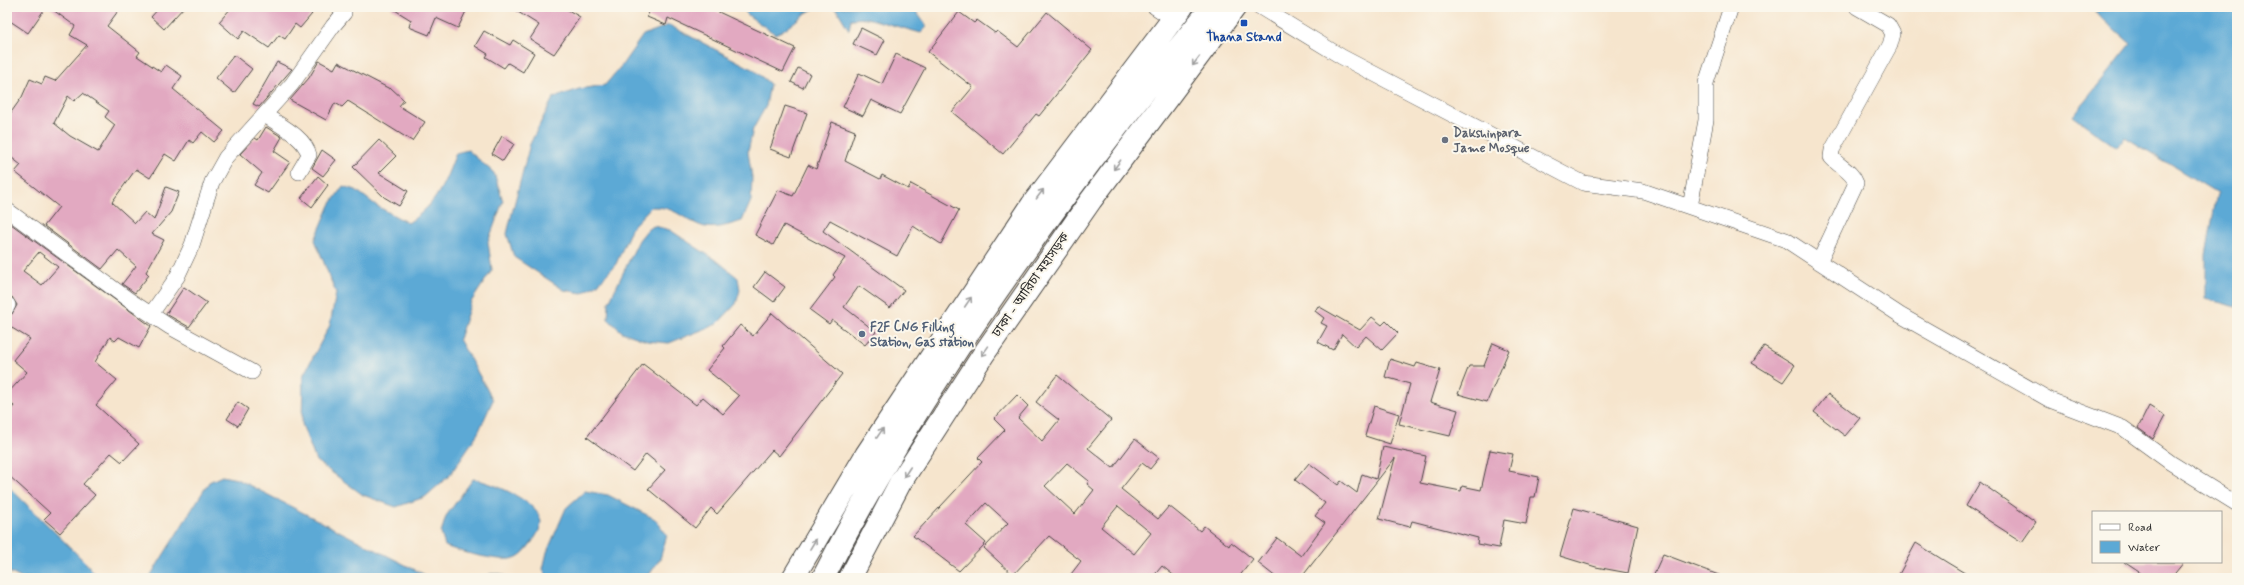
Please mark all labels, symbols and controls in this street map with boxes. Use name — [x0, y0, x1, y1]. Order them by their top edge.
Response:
marker: Thana Stand — [1239, 18, 1249, 28]
place label: Thana Stand — [1206, 29, 1282, 46]
one-way arrow — [1192, 56, 1200, 67]
place label: Dakshinpara Jame Mosque — [1453, 125, 1530, 157]
marker: Dakshinpara Jame Mosque — [1440, 135, 1450, 145]
one-way arrow — [1113, 160, 1122, 171]
one-way arrow — [1036, 189, 1044, 200]
street label: ঢাকা - আরিচা মহাসড়ক — [988, 229, 1074, 341]
one-way arrow — [964, 296, 972, 308]
place label: F2F CNG Filling Station, Gas station — [870, 319, 975, 351]
marker: F2F CNG Filling Station, Gas station — [857, 329, 867, 339]
one-way arrow — [981, 345, 989, 356]
one-way arrow — [876, 428, 884, 439]
one-way arrow — [903, 466, 911, 477]
legend — [2092, 511, 2222, 563]
text: Road — [2128, 520, 2152, 536]
one-way arrow — [809, 538, 817, 550]
text: Water — [2128, 540, 2160, 556]

